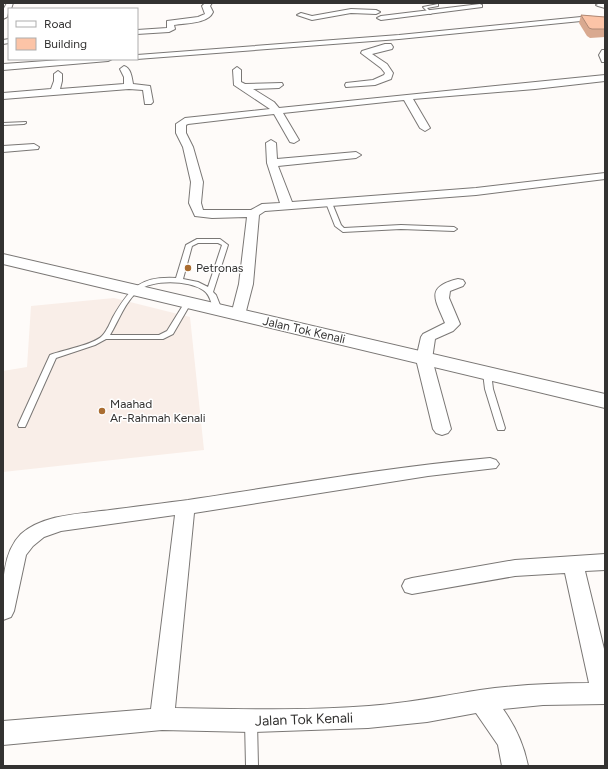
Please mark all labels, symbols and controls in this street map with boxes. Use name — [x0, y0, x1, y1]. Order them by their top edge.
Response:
legend — [8, 8, 138, 60]
text: Road — [44, 17, 72, 31]
text: Building — [44, 37, 87, 51]
place label: Petronas — [196, 261, 244, 275]
marker: Petronas — [183, 263, 193, 273]
street label: Jalan Tok Kenali — [261, 314, 347, 346]
place label: Maahad Ar-Rahmah Kenali — [110, 397, 206, 425]
marker: Maahad Ar-Rahmah Kenali — [97, 406, 107, 416]
street label: Jalan Tok Kenali — [255, 709, 353, 730]

